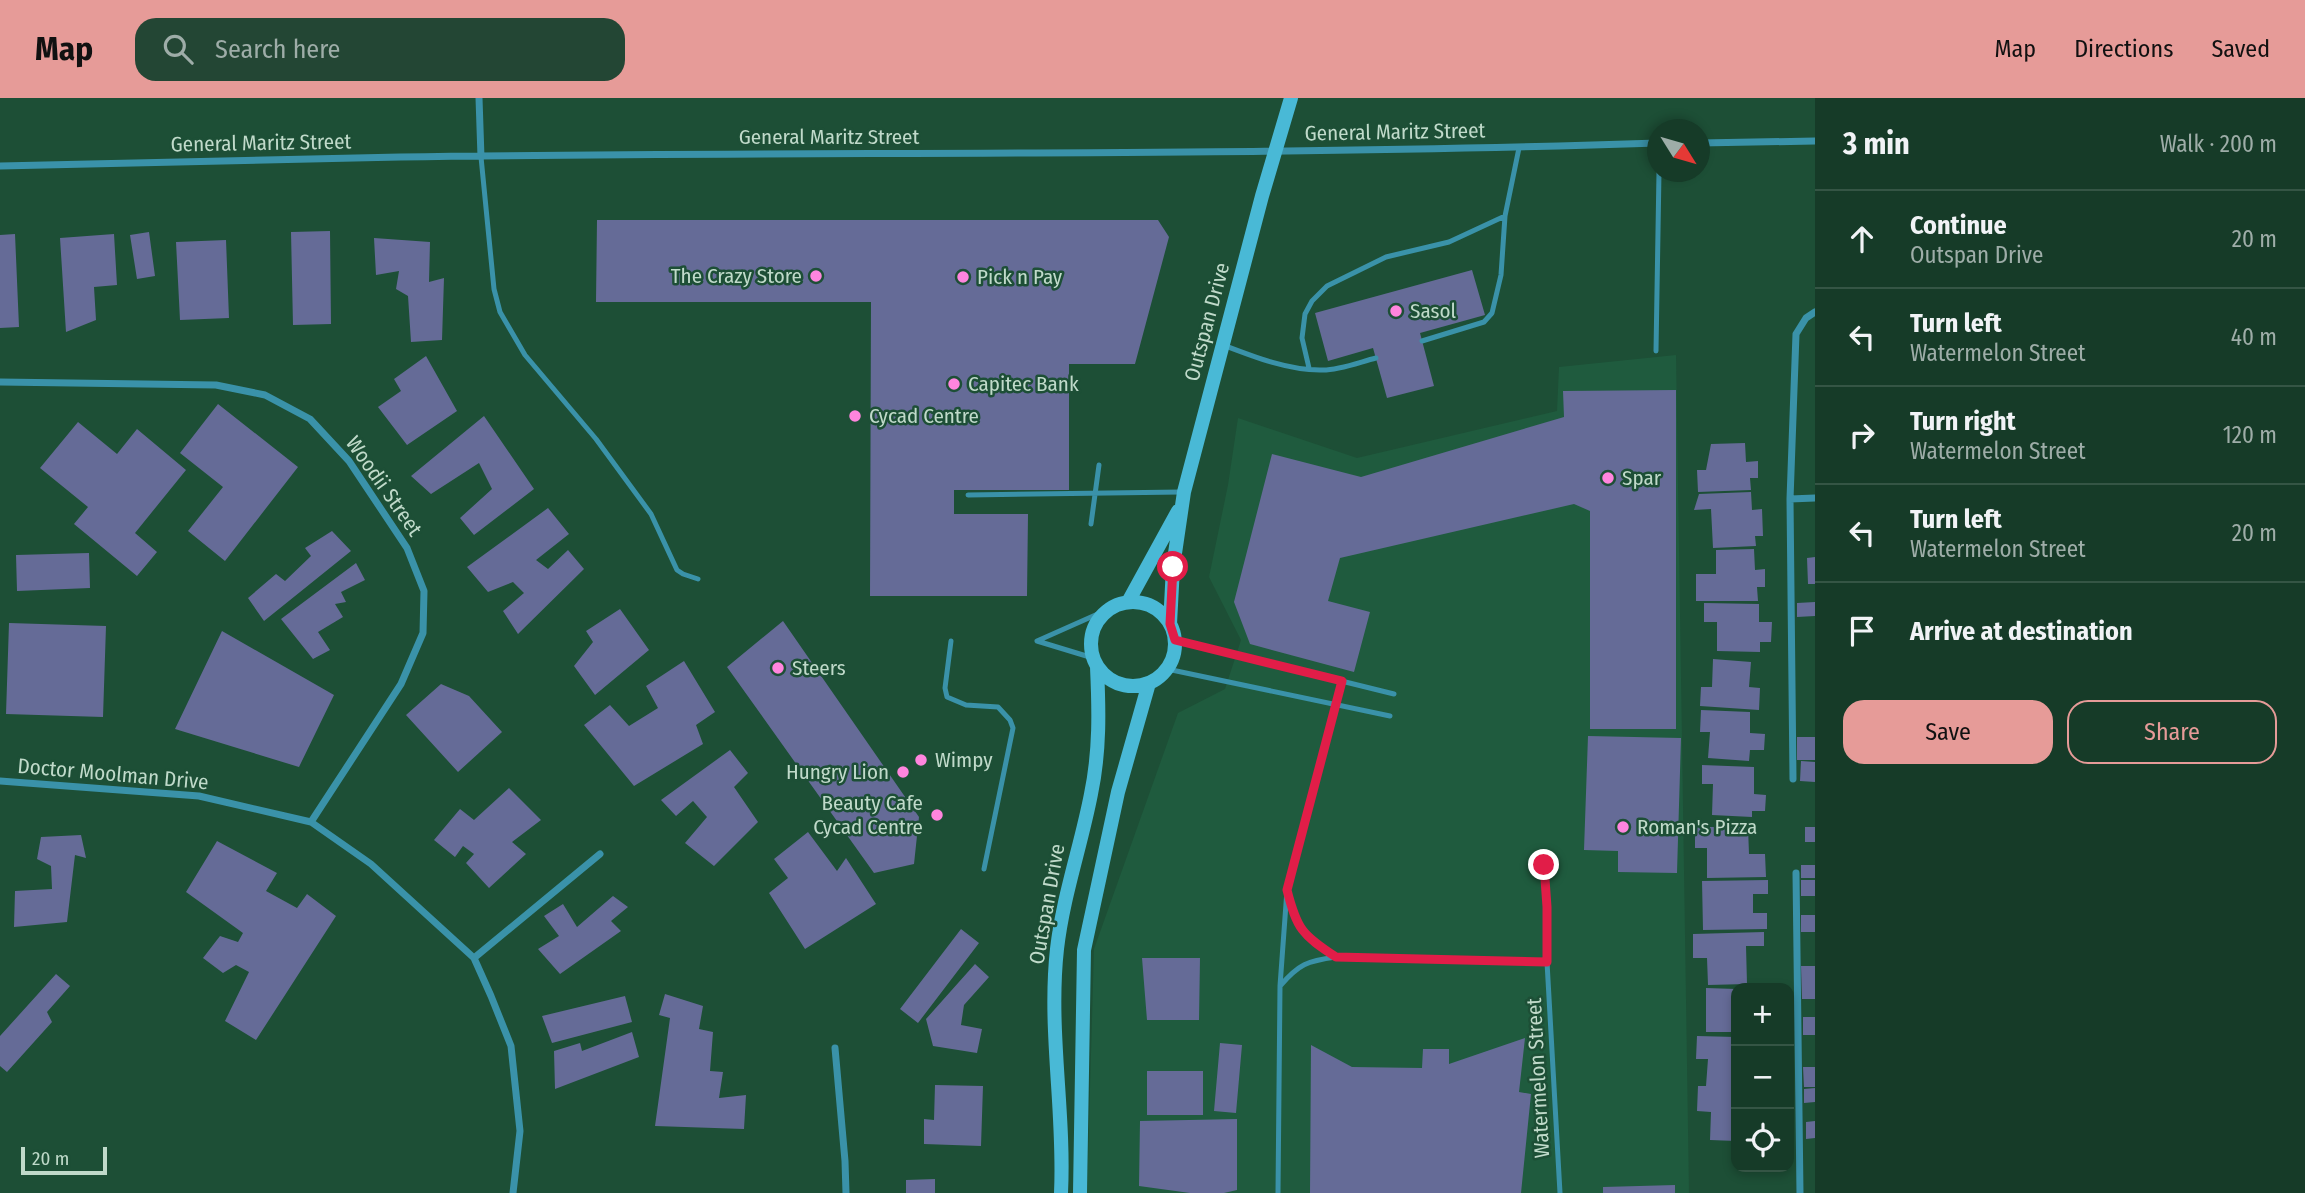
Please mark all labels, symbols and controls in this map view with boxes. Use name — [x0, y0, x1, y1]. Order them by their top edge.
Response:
search box — [135, 18, 625, 81]
text: Map — [35, 29, 93, 69]
icon: search — [159, 30, 197, 68]
text: Search here — [215, 34, 340, 65]
text: Map — [1995, 35, 2036, 63]
text: Directions — [2074, 35, 2173, 63]
text: Saved — [2211, 35, 2270, 63]
street label: General Maritz Street — [1304, 117, 1486, 147]
north arrow — [1647, 119, 1710, 182]
street label: General Maritz Street — [739, 124, 919, 150]
text: 3 min — [1843, 126, 1910, 162]
street label: General Maritz Street — [170, 128, 352, 158]
text: Walk · 200 m — [2160, 130, 2277, 158]
text: Continue — [1910, 210, 2007, 241]
icon: ahead — [1843, 220, 1881, 258]
text: 20 m — [2232, 225, 2277, 253]
text: Outspan Drive — [1910, 241, 2043, 269]
street label: Outspan Drive — [1179, 260, 1235, 384]
place label: The Crazy Store — [671, 263, 802, 289]
place label: Pick n Pay — [977, 264, 1063, 290]
marker: The Crazy Store — [808, 268, 824, 284]
marker: Pick n Pay — [955, 269, 971, 285]
place label: Sasol — [1410, 298, 1457, 324]
marker: Sasol — [1388, 303, 1404, 319]
text: Turn left — [1910, 308, 2002, 339]
icon: left — [1843, 318, 1881, 356]
text: 40 m — [2231, 323, 2277, 351]
text: Watermelon Street — [1910, 339, 2086, 367]
place label: Capitec Bank — [968, 371, 1079, 397]
marker: Capitec Bank — [946, 376, 962, 392]
place label: Cycad Centre — [869, 403, 979, 429]
text: Turn right — [1910, 406, 2016, 437]
marker: Cycad Centre — [847, 408, 863, 424]
icon: right — [1843, 416, 1881, 454]
text: 120 m — [2223, 421, 2277, 449]
street label: Woodii Street — [340, 431, 428, 541]
text: Watermelon Street — [1910, 437, 2086, 465]
place label: Spar — [1622, 465, 1662, 491]
marker: Spar — [1600, 470, 1616, 486]
text: Turn left — [1910, 504, 2002, 535]
icon: left — [1843, 514, 1881, 552]
text: 20 m — [2232, 519, 2277, 547]
text: Watermelon Street — [1910, 535, 2086, 563]
route start — [1157, 551, 1188, 582]
icon: arrive — [1843, 612, 1881, 650]
text: Arrive at destination — [1910, 616, 2133, 647]
place label: Steers — [792, 655, 846, 681]
marker: Steers — [770, 660, 786, 676]
button: Save — [1843, 700, 2053, 764]
button: Share — [2067, 700, 2277, 764]
place label: Wimpy — [935, 747, 993, 773]
marker: Wimpy — [913, 752, 929, 768]
street label: Doctor Moolman Drive — [16, 753, 210, 795]
place label: Hungry Lion — [786, 759, 889, 785]
marker: Hungry Lion — [895, 764, 911, 780]
place label: Beauty Cafe Cycad Centre — [813, 790, 923, 840]
marker: Beauty Cafe Cycad Centre — [929, 807, 945, 823]
place label: Roman's Pizza — [1637, 814, 1757, 840]
marker: Roman's Pizza — [1615, 819, 1631, 835]
street label: Outspan Drive — [1024, 842, 1070, 966]
route end — [1528, 849, 1559, 880]
map controls — [1731, 983, 1794, 1172]
button: + — [1731, 983, 1794, 1046]
street label: Watermelon Street — [1521, 997, 1555, 1159]
button: − — [1731, 1046, 1794, 1109]
button: locate — [1731, 1109, 1794, 1172]
scale bar — [21, 1144, 107, 1176]
text: 20 m — [32, 1147, 69, 1170]

